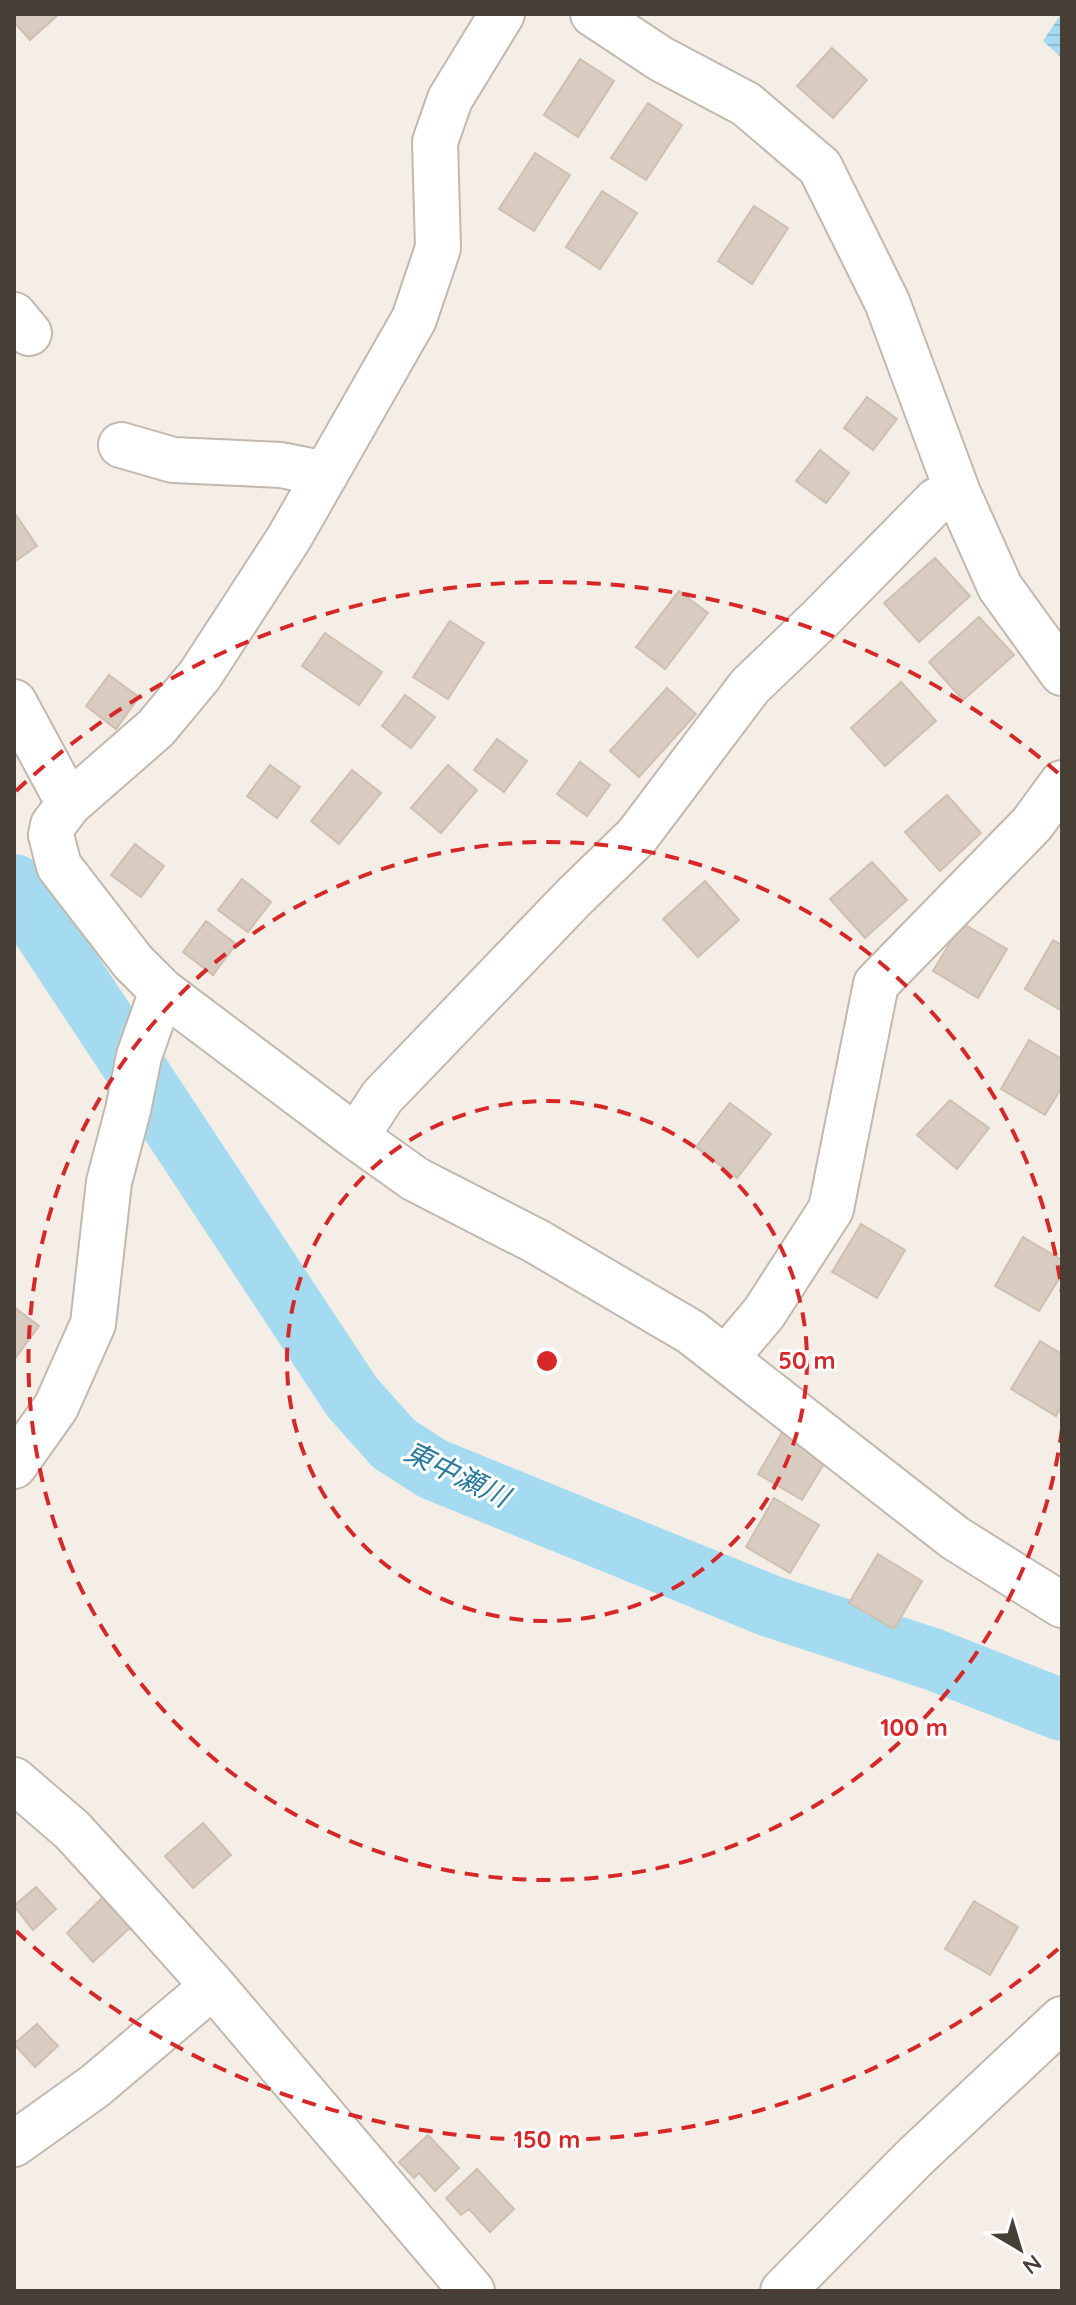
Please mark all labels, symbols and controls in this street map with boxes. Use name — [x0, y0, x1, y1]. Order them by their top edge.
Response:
text: 50 m — [778, 1345, 836, 1375]
centre of rings — [533, 1347, 561, 1375]
water label: 東中瀬川 — [399, 1433, 518, 1515]
text: 100 m — [880, 1712, 948, 1742]
text: 150 m — [514, 2124, 580, 2154]
north arrow — [980, 2209, 1060, 2289]
text: N — [1017, 2249, 1047, 2281]

